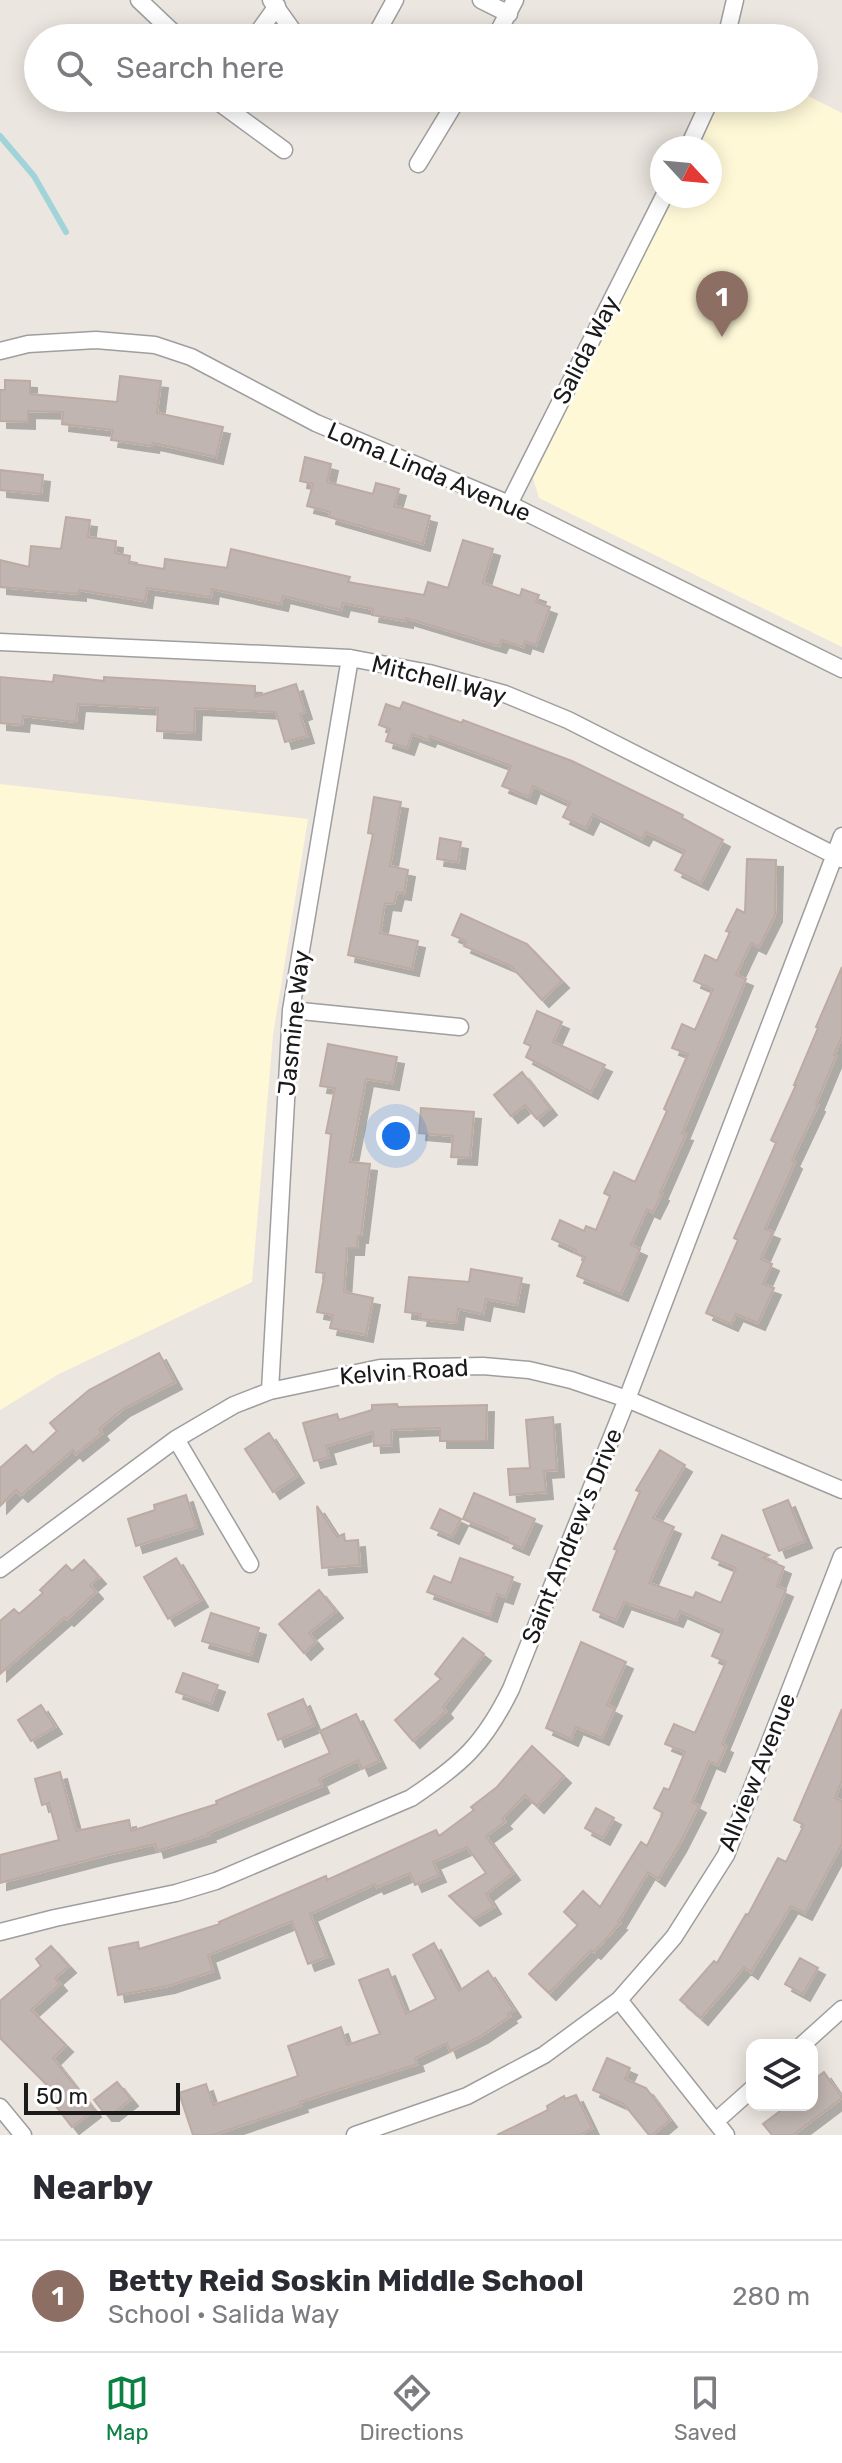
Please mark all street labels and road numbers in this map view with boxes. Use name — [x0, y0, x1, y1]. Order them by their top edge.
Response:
street label: Salida Way — [547, 291, 625, 409]
street label: Loma Linda Avenue — [323, 416, 535, 528]
street label: Mitchell Way — [369, 650, 509, 710]
street label: Jasmine Way — [272, 949, 316, 1097]
street label: Kelvin Road — [338, 1354, 470, 1390]
street label: Saint Andrew's Drive — [516, 1424, 628, 1648]
street label: Allview Avenue — [713, 1689, 801, 1855]

